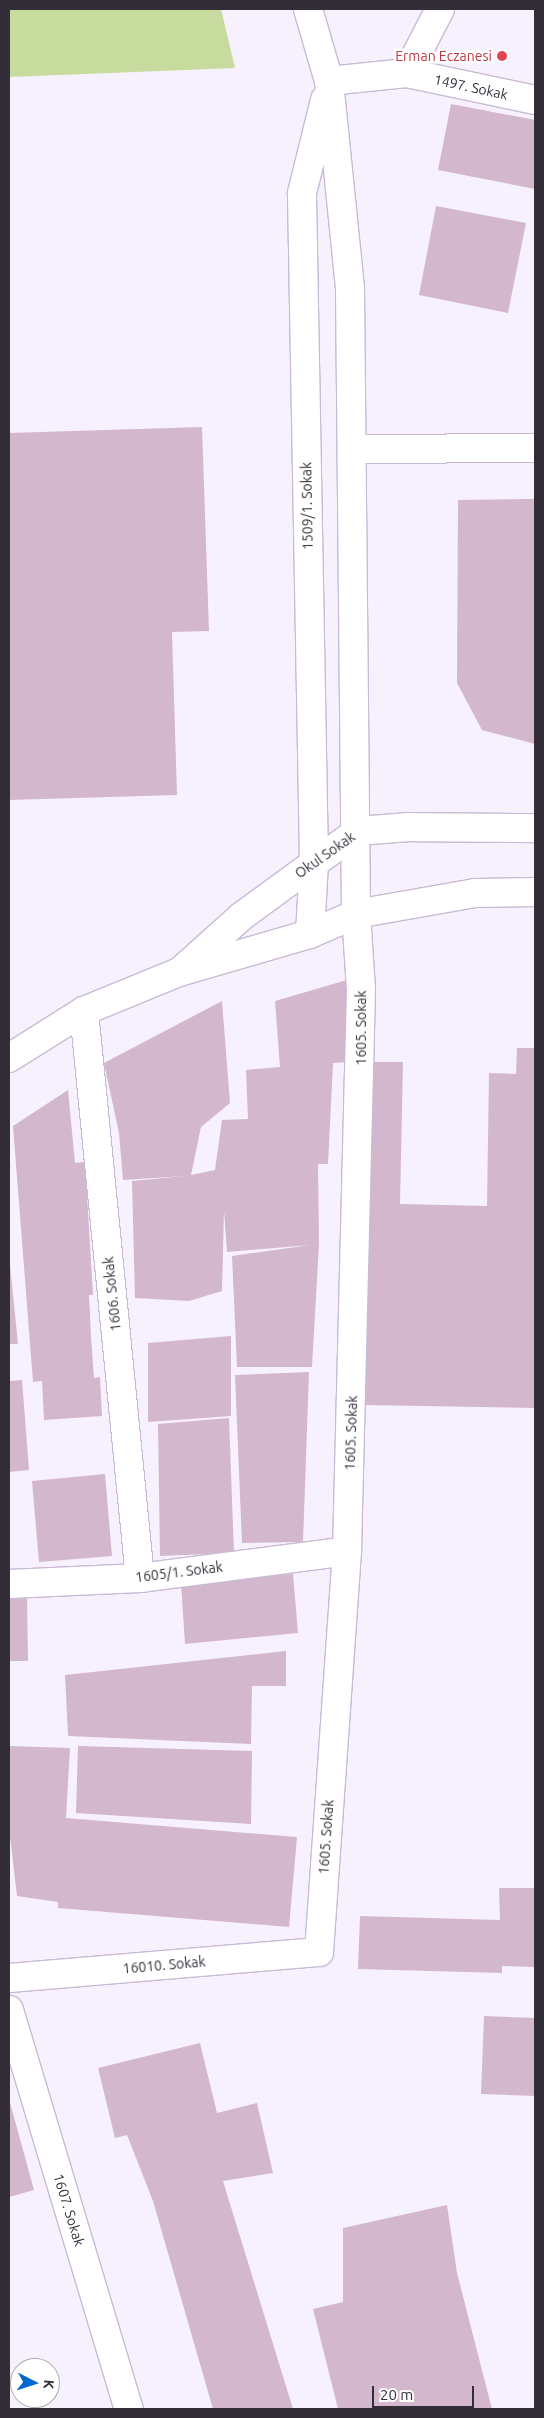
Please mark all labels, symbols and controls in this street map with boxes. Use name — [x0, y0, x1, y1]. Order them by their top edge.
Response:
place label: Erman Eczanesi — [395, 48, 492, 64]
marker: Erman Eczanesi — [496, 50, 508, 62]
street label: 1497. Sokak — [433, 71, 509, 103]
street label: 1509/1. Sokak — [298, 462, 316, 550]
street label: Okul Sokak — [292, 828, 358, 882]
street label: 1605. Sokak — [353, 990, 369, 1066]
street label: 1606. Sokak — [100, 1256, 124, 1332]
street label: 1605. Sokak — [341, 1395, 361, 1471]
street label: 1605/1. Sokak — [134, 1558, 224, 1586]
street label: 1605. Sokak — [315, 1799, 337, 1875]
street label: 16010. Sokak — [122, 1953, 206, 1977]
street label: 1607. Sokak — [50, 2172, 88, 2248]
north arrow — [10, 2358, 60, 2408]
scale bar — [374, 2376, 476, 2408]
text: K — [41, 2379, 57, 2390]
text: 20 m — [380, 2386, 413, 2403]

